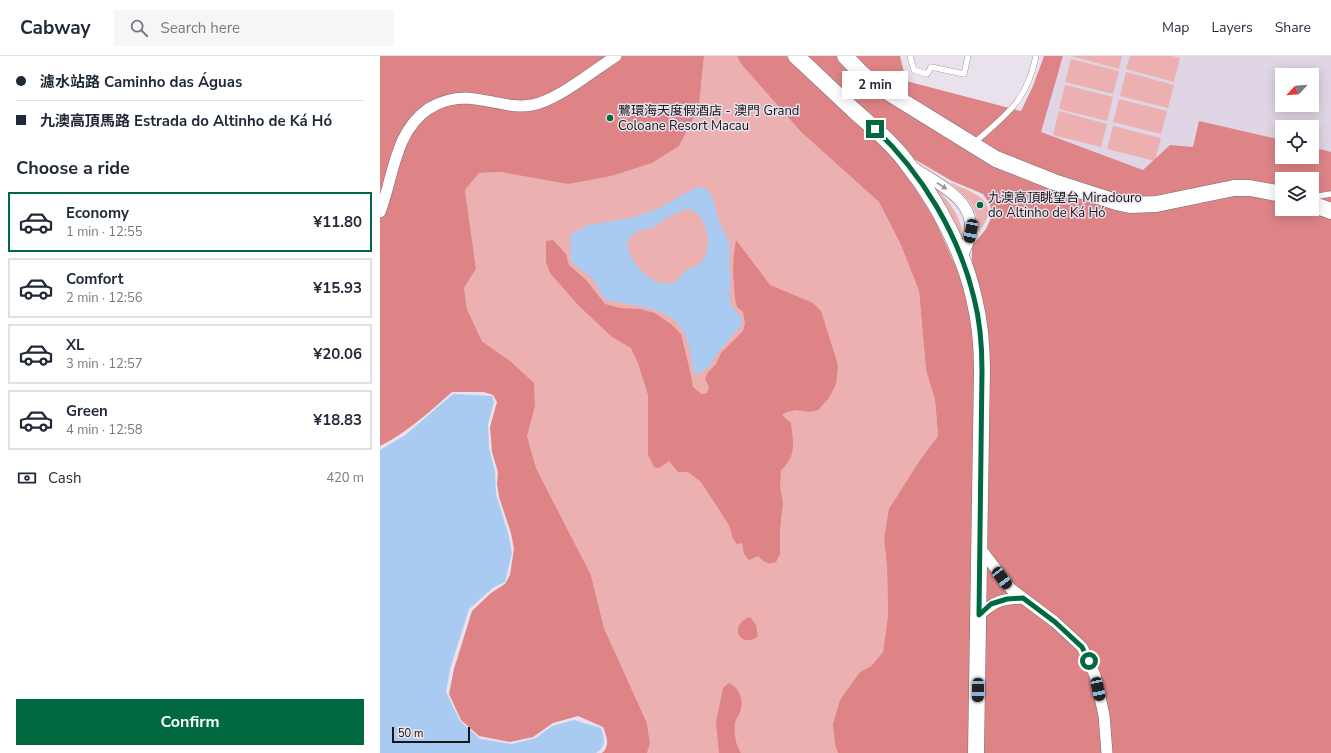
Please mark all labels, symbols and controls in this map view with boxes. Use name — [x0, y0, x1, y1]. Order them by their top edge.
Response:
search box — [114, 10, 394, 46]
text: Cabway — [20, 15, 90, 41]
icon: search — [128, 17, 150, 39]
text: Search here — [160, 18, 240, 38]
text: Map — [1162, 18, 1189, 37]
text: Layers — [1211, 18, 1253, 37]
text: Share — [1275, 18, 1311, 37]
north arrow — [1275, 68, 1319, 112]
map controls — [1275, 68, 1319, 216]
callout: 2 min — [842, 71, 908, 99]
text: 濾水站路 Caminho das Águas — [40, 72, 242, 92]
text: 2 min — [858, 76, 892, 94]
place label: 鷺環海天度假酒店 - 澳門 Grand Coloane Resort Macau — [618, 102, 799, 135]
text: 九澳高頂馬路 Estrada do Altinho de Ká Hó — [40, 111, 332, 131]
marker: 鷺環海天度假酒店 - 澳門 Grand Coloane Resort Macau — [605, 113, 615, 123]
route end — [866, 120, 884, 138]
button: locate — [1275, 120, 1319, 164]
text: Choose a ride — [16, 156, 130, 180]
button: layers — [1275, 172, 1319, 216]
one-way arrow — [937, 182, 947, 190]
place label: 九澳高頂眺望台 Miradouro do Altinho de Ká Hó — [988, 189, 1142, 222]
marker: 九澳高頂眺望台 Miradouro do Altinho de Ká Hó — [975, 200, 985, 210]
text: Economy — [66, 203, 129, 223]
icon: car — [18, 204, 54, 240]
text: ¥11.80 — [313, 212, 362, 232]
car — [963, 218, 979, 244]
text: 1 min · 12:55 — [66, 223, 142, 241]
text: Comfort — [66, 269, 123, 289]
icon: car — [18, 270, 54, 306]
text: ¥15.93 — [313, 278, 362, 298]
text: 2 min · 12:56 — [66, 289, 142, 307]
text: XL — [66, 335, 85, 355]
icon: car — [18, 336, 54, 372]
text: ¥20.06 — [313, 344, 362, 364]
text: 3 min · 12:57 — [66, 355, 142, 373]
text: Green — [66, 401, 108, 421]
icon: car — [18, 402, 54, 438]
text: ¥18.83 — [313, 410, 362, 430]
text: 4 min · 12:58 — [66, 421, 142, 439]
icon: cash — [16, 467, 38, 489]
text: Cash — [48, 468, 82, 488]
text: 420 m — [326, 469, 364, 487]
car — [990, 565, 1014, 591]
route start — [1080, 652, 1098, 670]
car — [1090, 676, 1106, 702]
car — [972, 678, 984, 702]
button: Confirm — [16, 699, 364, 745]
scale bar — [392, 725, 470, 744]
text: 50 m — [398, 726, 423, 741]

